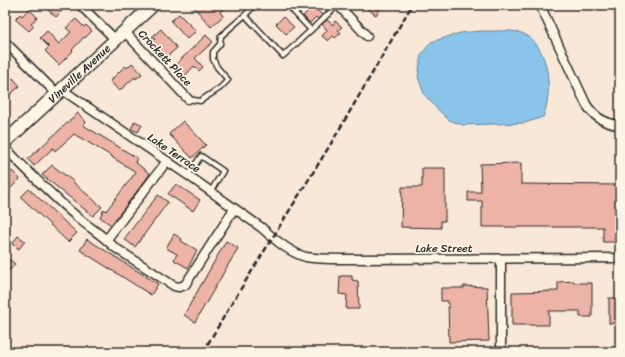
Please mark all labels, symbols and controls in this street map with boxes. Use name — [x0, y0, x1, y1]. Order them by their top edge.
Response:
street label: Crockett Place — [133, 25, 197, 91]
street label: Vineville Avenue — [43, 39, 115, 107]
street label: Lake Terrace — [143, 128, 205, 178]
street label: Lake Street — [416, 239, 473, 258]

